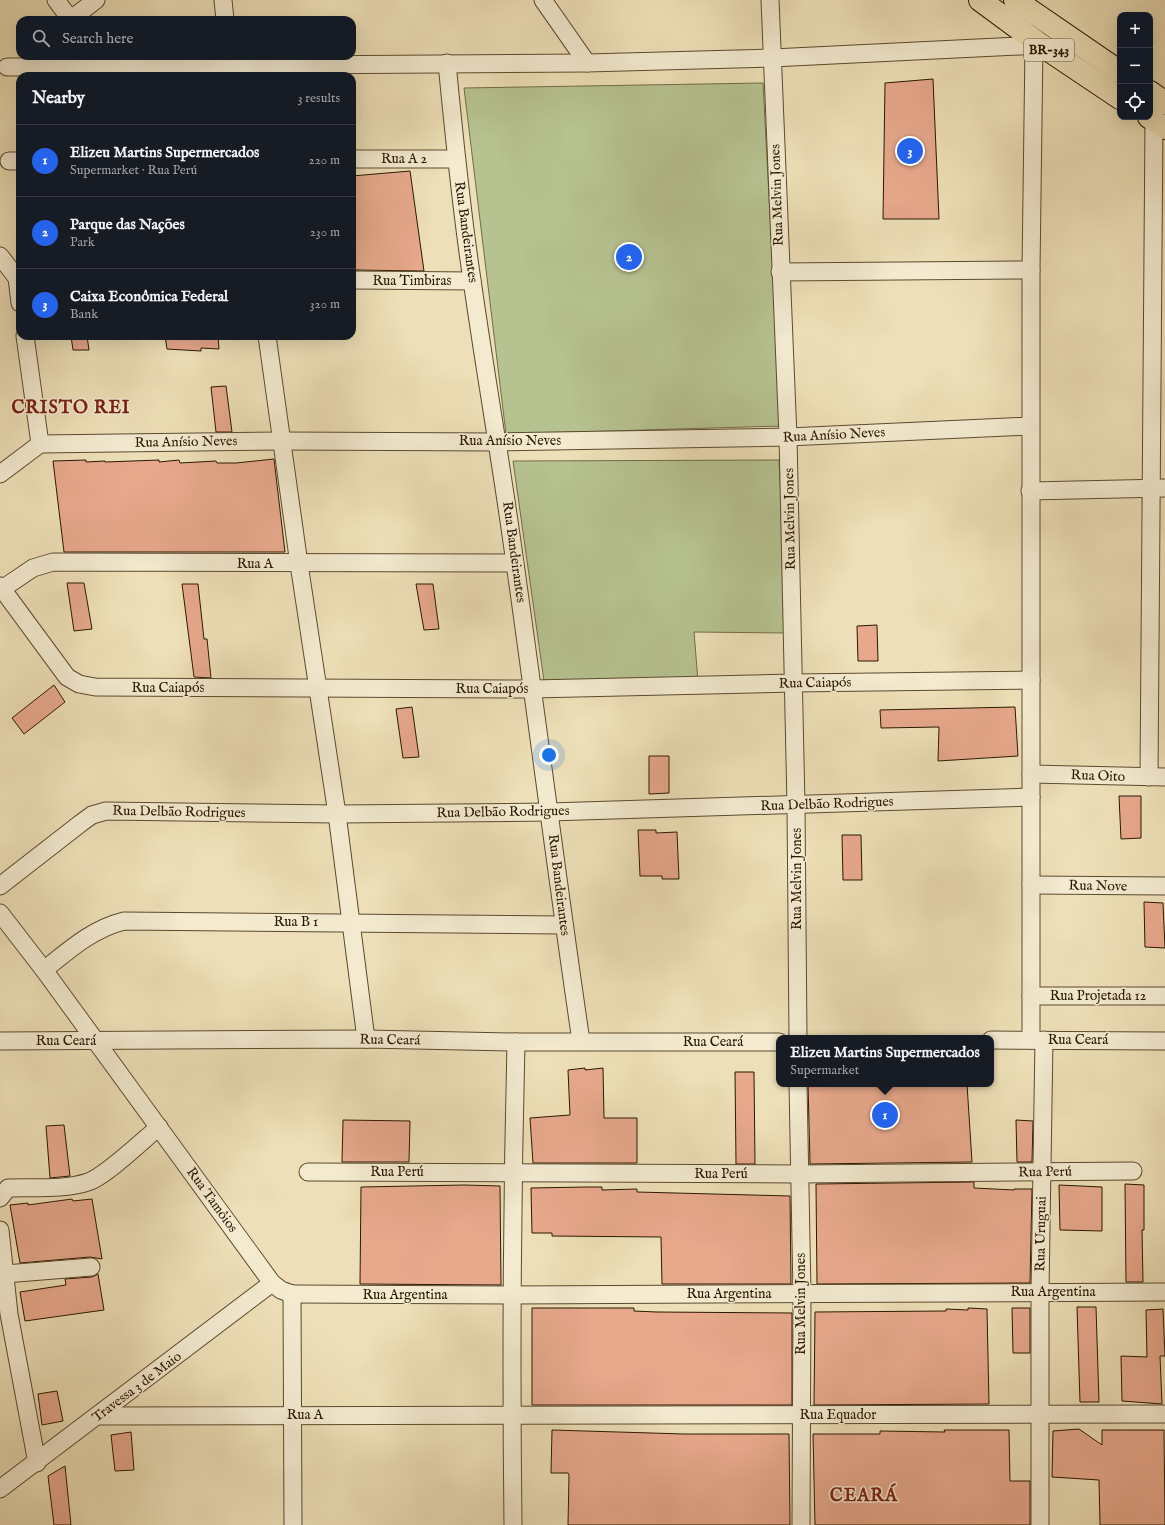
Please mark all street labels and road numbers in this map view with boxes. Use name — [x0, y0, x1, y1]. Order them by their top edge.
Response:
road number: BR-343 — [1024, 39, 1074, 61]
street label: Rua Melvin Jones — [766, 144, 788, 246]
street label: Rua A 2 — [381, 150, 427, 168]
street label: Rua Bandeirantes — [450, 180, 482, 284]
street label: Rua Timbiras — [373, 272, 452, 290]
street label: Rua Anísio Neves — [782, 423, 886, 447]
street label: Rua Anísio Neves — [135, 432, 237, 452]
street label: Rua Anísio Neves — [459, 432, 561, 450]
street label: Rua Melvin Jones — [780, 468, 800, 570]
street label: Rua Bandeirantes — [498, 500, 530, 604]
street label: Rua A — [237, 555, 274, 573]
street label: Rua Caiapós — [778, 673, 852, 693]
street label: Rua Caiapós — [132, 679, 205, 697]
street label: Rua Caiapós — [456, 680, 529, 698]
street label: Rua Oito — [1070, 766, 1126, 786]
street label: Rua Delbão Rodrigues — [760, 793, 894, 815]
street label: Rua Delbão Rodrigues — [112, 802, 246, 822]
street label: Rua Delbão Rodrigues — [436, 802, 570, 822]
street label: Rua Melvin Jones — [788, 828, 806, 930]
street label: Rua Bandeirantes — [544, 833, 574, 937]
street label: Rua Nove — [1069, 876, 1128, 896]
street label: Rua B 1 — [274, 913, 318, 931]
street label: Rua Projetada 12 — [1050, 987, 1147, 1005]
street label: Rua Ceará — [360, 1030, 421, 1050]
street label: Rua Ceará — [1048, 1031, 1109, 1049]
street label: Rua Ceará — [36, 1032, 97, 1050]
street label: Rua Ceará — [683, 1033, 744, 1051]
street label: Rua Perú — [370, 1163, 424, 1181]
street label: Rua Perú — [1018, 1163, 1072, 1181]
street label: Rua Tamôios — [182, 1164, 242, 1236]
street label: Rua Perú — [694, 1165, 748, 1183]
street label: Rua Uruguai — [1031, 1196, 1051, 1272]
street label: Rua Melvin Jones — [792, 1253, 810, 1355]
street label: Rua Argentina — [1010, 1283, 1096, 1301]
street label: Rua Argentina — [686, 1285, 772, 1303]
street label: Rua Argentina — [362, 1286, 448, 1304]
street label: Travessa 3 de Maio — [89, 1347, 186, 1426]
street label: Rua A — [287, 1406, 324, 1424]
street label: Rua Equador — [800, 1406, 877, 1424]

